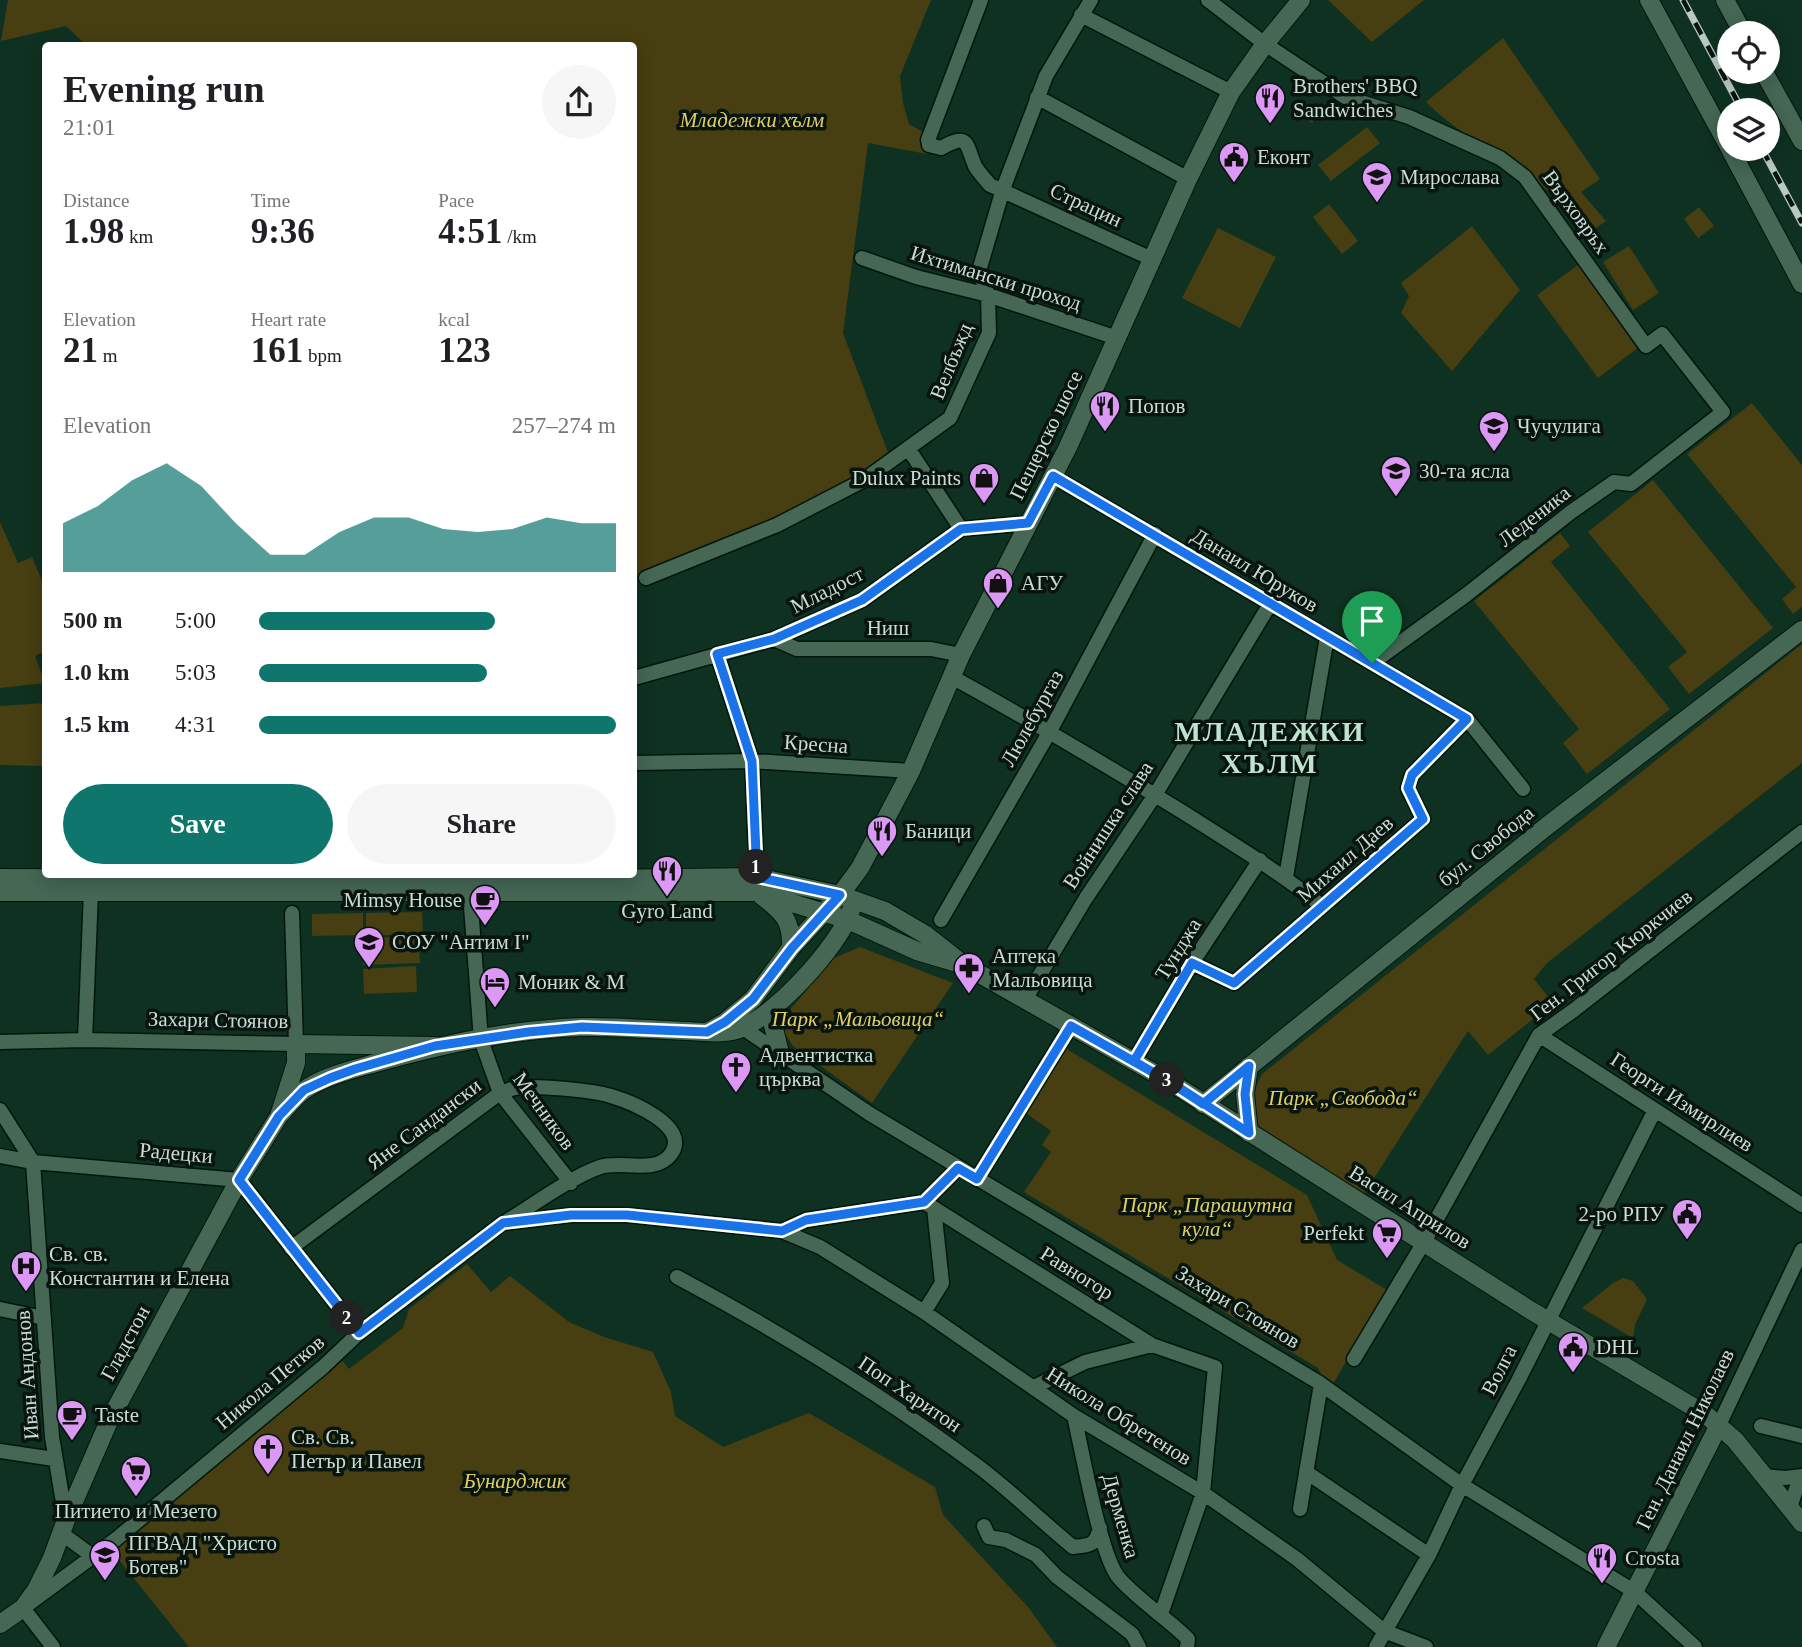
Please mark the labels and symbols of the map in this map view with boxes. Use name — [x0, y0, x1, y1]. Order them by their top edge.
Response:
place label: Brothers' BBQ Sandwiches — [1293, 74, 1418, 122]
restaurant icon: Brothers' BBQ Sandwiches — [1253, 81, 1287, 125]
park label: Младежки хълм — [679, 108, 824, 132]
public building icon: Еконт — [1217, 140, 1251, 184]
place label: Еконт — [1257, 145, 1310, 169]
school or university icon: Мирослава — [1360, 160, 1394, 204]
place label: Мирослава — [1400, 165, 1500, 189]
street label: Върховръх — [1538, 166, 1615, 259]
street label: Страцин — [1046, 178, 1126, 232]
street label: Ихтимански проход — [908, 241, 1085, 315]
street label: Велбъжд — [925, 319, 977, 403]
street label: Пещерско шосе — [1004, 366, 1088, 504]
restaurant icon: Попов — [1088, 389, 1122, 433]
place label: Попов — [1128, 394, 1185, 418]
school or university icon: Чучулига — [1477, 409, 1511, 453]
place label: Чучулига — [1517, 414, 1602, 438]
school or university icon: 30-та ясла — [1379, 454, 1413, 498]
place label: 30-та ясла — [1419, 459, 1510, 483]
shop icon: Dulux Paints — [967, 461, 1001, 505]
place label: Dulux Paints — [852, 466, 961, 490]
street label: Леденика — [1493, 480, 1575, 552]
street label: Данаил Юруков — [1188, 523, 1323, 617]
street label: Младост — [786, 561, 868, 619]
shop icon: АГУ — [981, 566, 1015, 610]
place label: АГУ — [1021, 571, 1063, 595]
pin — [1342, 591, 1402, 663]
street label: Ниш — [867, 616, 909, 640]
street label: Люлебургаз — [996, 666, 1068, 770]
district label: МЛАДЕЖКИ ХЪЛМ — [1174, 716, 1366, 779]
street label: Кресна — [783, 730, 850, 758]
street label: Войнишка слава — [1058, 756, 1158, 893]
street label: бул. Свобода — [1434, 800, 1539, 892]
street label: Михаил Даев — [1292, 811, 1398, 907]
restaurant icon: Баници — [865, 814, 899, 858]
place label: Баници — [905, 819, 971, 843]
pin: 1 — [738, 850, 774, 884]
restaurant icon: Gyro Land — [650, 854, 684, 898]
cafe icon: Mimsy House — [468, 883, 502, 927]
street label: Ген. Григор Кюркчиев — [1525, 884, 1697, 1026]
place label: Mimsy House — [344, 888, 462, 912]
place label: Gyro Land — [621, 899, 713, 923]
street label: Тунджа — [1150, 913, 1207, 984]
school or university icon: СОУ "Антим I" — [352, 925, 386, 969]
place label: СОУ "Антим I" — [392, 930, 530, 954]
place label: Аптека Мальовица — [992, 944, 1093, 992]
pharmacy icon: Аптека Мальовица — [952, 951, 986, 995]
hotel icon: Моник & М — [478, 965, 512, 1009]
place label: Моник & М — [518, 970, 625, 994]
street label: Захари Стоянов — [148, 1007, 288, 1033]
park label: Парк „Мальовица“ — [771, 1007, 944, 1031]
place label: Адвентистка църква — [759, 1043, 874, 1091]
street label: Георги Измирлиев — [1606, 1047, 1758, 1157]
church icon: Адвентистка църква — [719, 1050, 753, 1094]
pin: 3 — [1150, 1062, 1184, 1098]
street label: Мечников — [508, 1068, 580, 1154]
street label: Яне Сандански — [362, 1073, 486, 1175]
park label: Парк „Свобода“ — [1267, 1086, 1418, 1110]
street label: Радецки — [138, 1138, 214, 1168]
street label: Васил Априлов — [1345, 1160, 1475, 1254]
park label: Парк „Парашутна кула“ — [1121, 1193, 1292, 1241]
public building icon: 2-ро РПУ — [1670, 1197, 1704, 1241]
place label: 2-ро РПУ — [1579, 1202, 1664, 1226]
supermarket icon: Perfekt — [1370, 1216, 1404, 1260]
place label: Perfekt — [1303, 1221, 1364, 1245]
street label: Равногор — [1036, 1241, 1118, 1305]
place label: Св. св. Константин и Елена — [49, 1242, 230, 1290]
hospital icon: Св. св. Константин и Елена — [9, 1249, 43, 1293]
street label: Захари Стоянов — [1172, 1261, 1304, 1353]
pin: 2 — [330, 1300, 364, 1336]
street label: Гладстон — [95, 1302, 155, 1384]
street label: Иван Андонов — [10, 1309, 44, 1441]
street label: Никола Петков — [211, 1330, 329, 1434]
public building icon: DHL — [1556, 1330, 1590, 1374]
place label: DHL — [1596, 1335, 1639, 1359]
street label: Волга — [1476, 1340, 1522, 1399]
street label: Ген. Данаил Николаев — [1631, 1345, 1739, 1533]
street label: Поп Харитон — [854, 1351, 966, 1437]
street label: Никола Обретенов — [1042, 1362, 1196, 1470]
cafe icon: Taste — [55, 1398, 89, 1442]
place label: Taste — [95, 1403, 139, 1427]
place label: Св. Св. Петър и Павел — [291, 1425, 422, 1473]
church icon: Св. Св. Петър и Павел — [251, 1432, 285, 1476]
supermarket icon: Питието и Мезето — [119, 1454, 153, 1498]
park label: Бунарджик — [462, 1469, 567, 1493]
street label: Дерменка — [1097, 1471, 1145, 1562]
place label: Питието и Мезето — [55, 1499, 217, 1523]
place label: ПГВАД "Христо Ботев" — [128, 1531, 277, 1579]
school or university icon: ПГВАД "Христо Ботев" — [88, 1538, 122, 1582]
restaurant icon: Crosta — [1585, 1541, 1619, 1585]
place label: Crosta — [1625, 1546, 1681, 1570]

